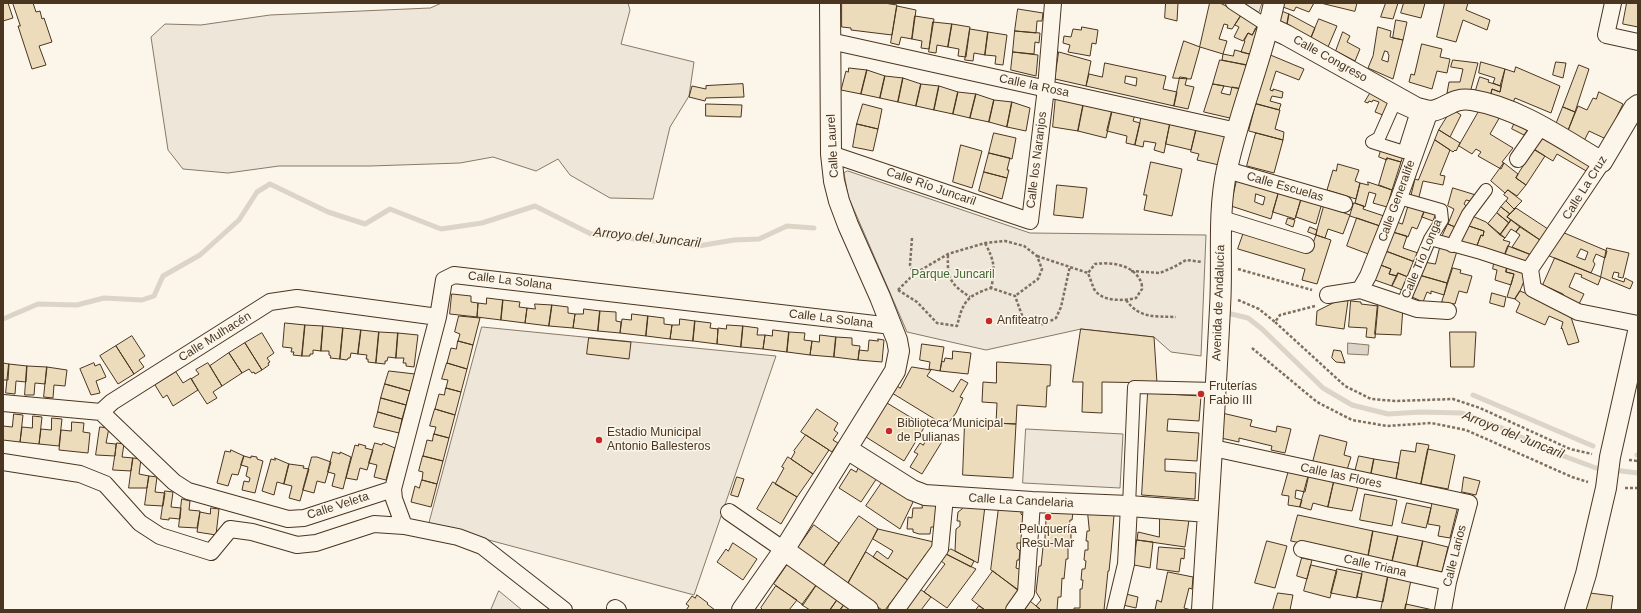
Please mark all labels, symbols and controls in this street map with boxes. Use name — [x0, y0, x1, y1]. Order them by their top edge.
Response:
street label: Calle Congreso — [1290, 33, 1370, 85]
street label: Calle la Rosa — [998, 72, 1070, 100]
street label: Calle los Naranjos — [1024, 111, 1050, 209]
street label: Calle Laurel — [824, 114, 842, 178]
street label: Calle La Cruz — [1560, 153, 1610, 223]
street label: Calle Generalife — [1376, 158, 1418, 244]
street label: Calle Río Juncaril — [884, 165, 978, 209]
street label: Calle Escuelas — [1245, 169, 1325, 205]
street label: Calle Tío Longa — [1399, 217, 1445, 301]
water label: Arroyo del Juncaril — [593, 225, 701, 251]
street label: Avenida de Andalucía — [1210, 245, 1228, 361]
park label: Parque Juncaril — [911, 268, 995, 282]
street label: Calle La Solana — [467, 269, 553, 293]
street label: Calle La Solana — [788, 307, 874, 331]
street label: Calle Mulhacén — [176, 309, 254, 365]
place label: Anfiteatro — [997, 314, 1048, 328]
marker: Anfiteatro — [984, 316, 994, 326]
place label: Fruterías Fabio III — [1209, 380, 1257, 408]
marker: Fruterías Fabio III — [1196, 389, 1206, 399]
water label: Arroyo del Juncaril — [1460, 408, 1566, 462]
place label: Biblioteca Municipal de Pulianas — [897, 417, 1003, 445]
place label: Estadio Municipal Antonio Ballesteros — [607, 426, 710, 454]
marker: Biblioteca Municipal de Pulianas — [884, 426, 894, 436]
marker: Estadio Municipal Antonio Ballesteros — [594, 435, 604, 445]
street label: Calle las Flores — [1299, 460, 1383, 492]
street label: Calle Veleta — [305, 489, 371, 523]
street label: Calle La Candelaria — [968, 491, 1074, 511]
marker: Peluquería Resu-Mar — [1043, 512, 1053, 522]
place label: Peluquería Resu-Mar — [1019, 523, 1077, 551]
street label: Calle Larios — [1440, 524, 1470, 588]
street label: Calle Triana — [1342, 552, 1408, 580]

